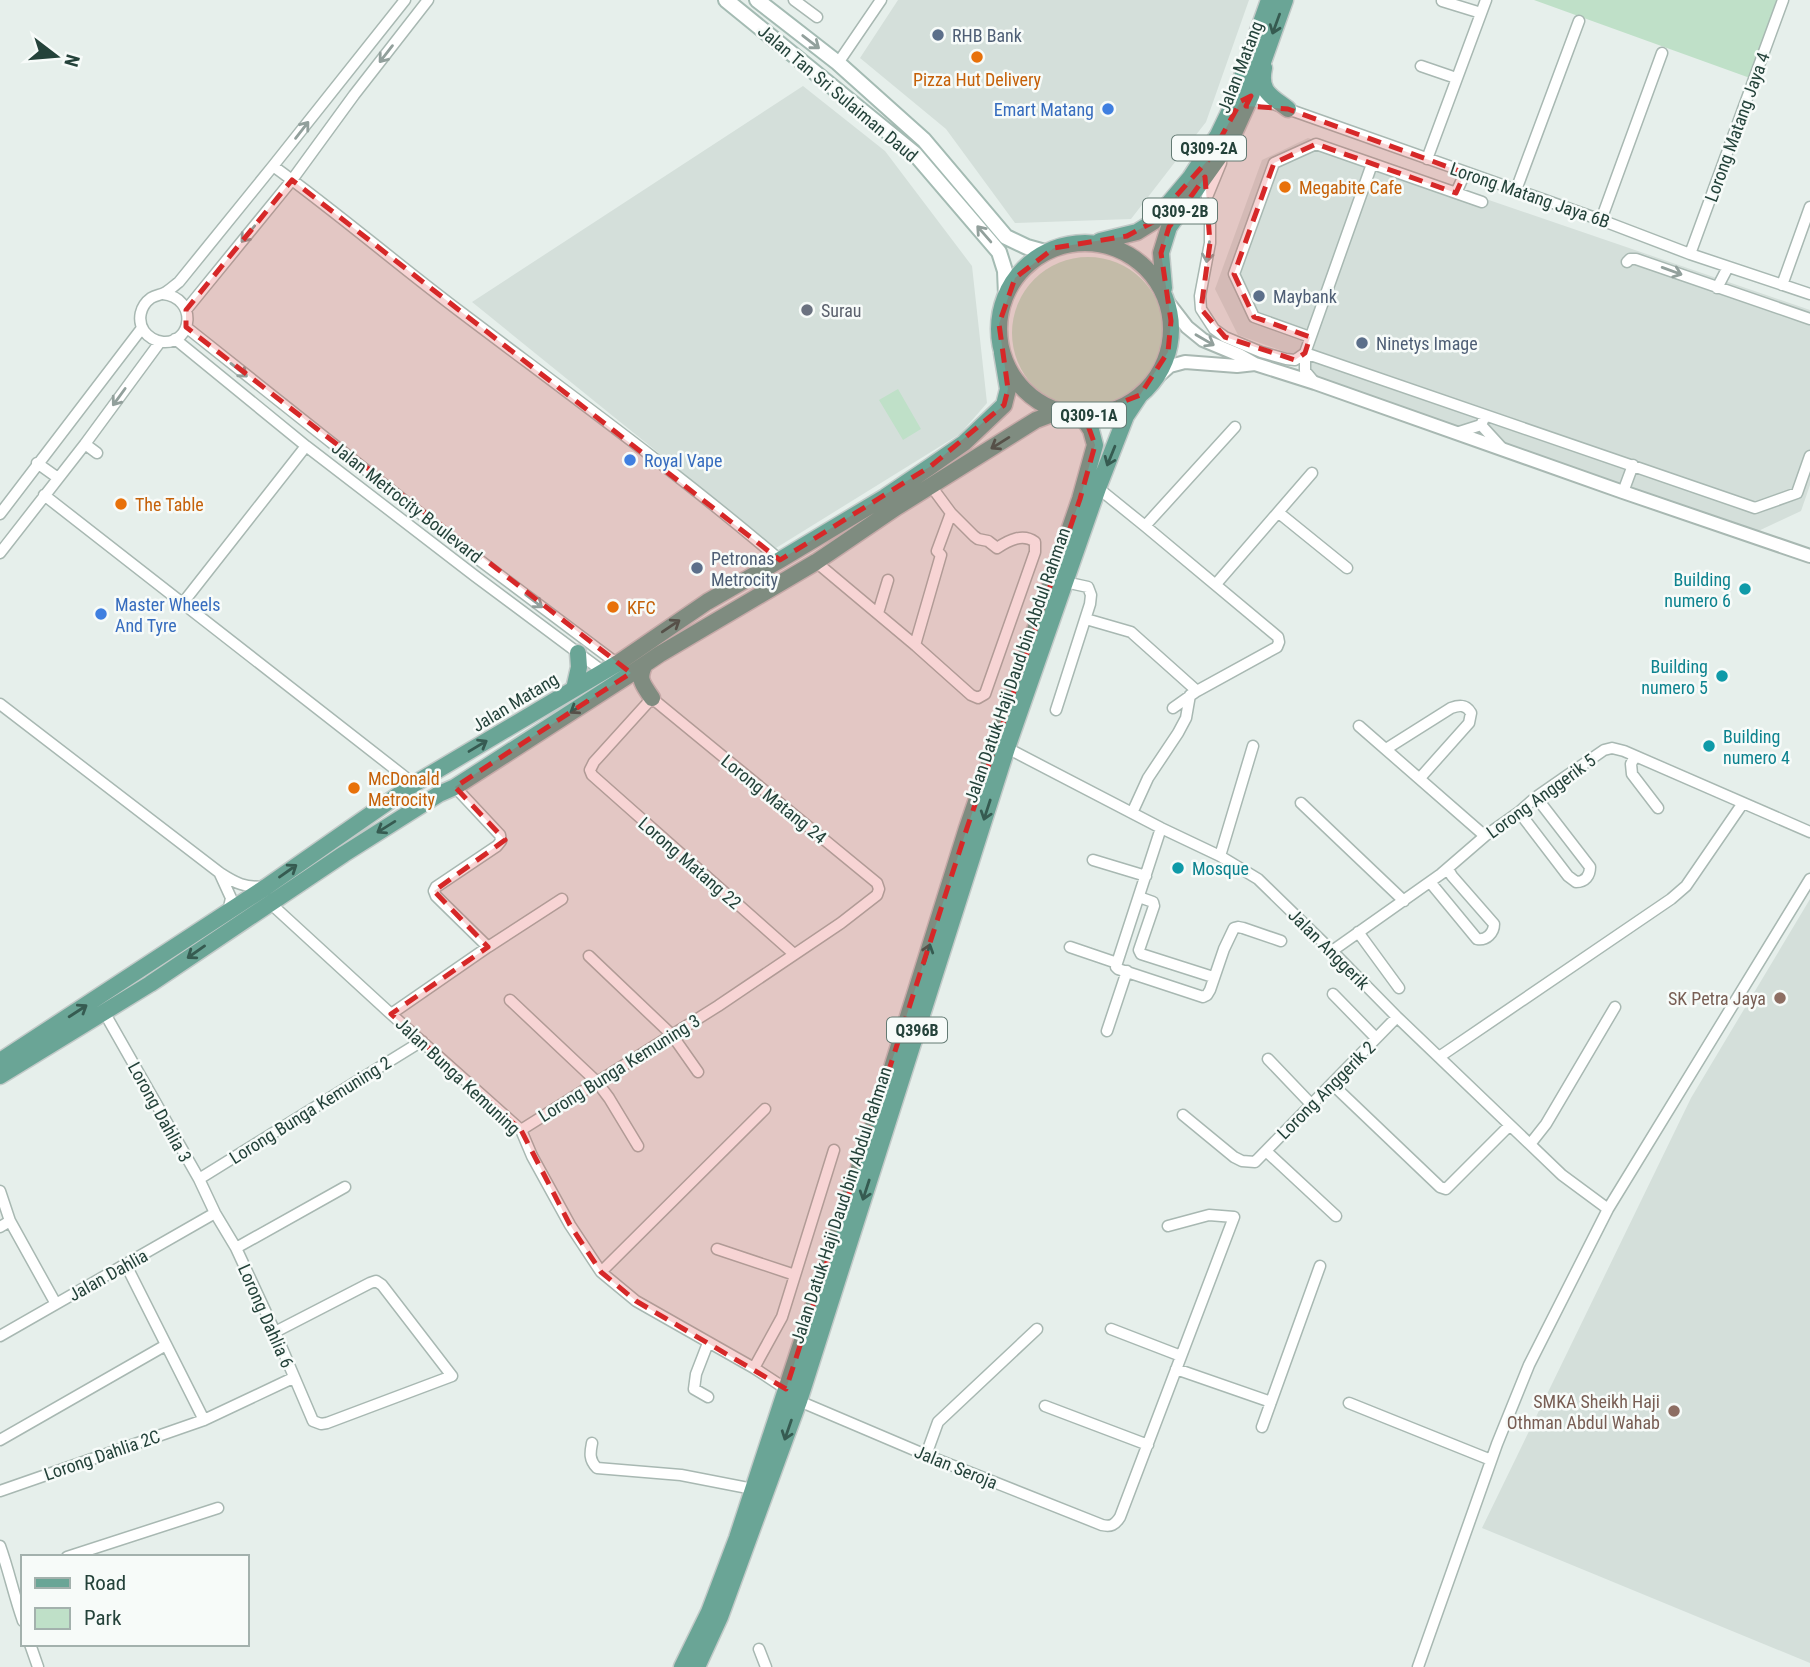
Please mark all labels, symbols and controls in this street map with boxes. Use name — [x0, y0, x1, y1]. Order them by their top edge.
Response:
one-way arrow — [1269, 13, 1282, 35]
street label: Jalan Matang — [1213, 18, 1267, 116]
street label: Jalan Tan Sri Sulaiman Daud — [754, 20, 922, 166]
north arrow — [21, 21, 91, 91]
place label: RHB Bank — [952, 25, 1022, 46]
marker: RHB Bank — [930, 27, 946, 43]
one-way arrow — [801, 34, 820, 49]
one-way arrow — [379, 44, 394, 63]
marker: Pizza Hut Delivery — [969, 49, 985, 65]
street label: Lorong Matang Jaya 4 — [1700, 49, 1774, 205]
text: N — [59, 52, 85, 69]
place label: Pizza Hut Delivery — [913, 69, 1042, 90]
place label: Emart Matang — [994, 99, 1094, 120]
marker: Emart Matang — [1100, 101, 1116, 117]
one-way arrow — [295, 122, 310, 140]
road number: Q309-2A — [1172, 136, 1246, 160]
street label: Lorong Matang Jaya 6B — [1447, 158, 1613, 232]
place label: Megabite Cafe — [1299, 177, 1402, 198]
marker: Megabite Cafe — [1277, 179, 1293, 195]
road number: Q309-2B — [1143, 198, 1217, 224]
one-way arrow — [240, 225, 255, 243]
one-way arrow — [976, 225, 992, 243]
one-way arrow — [1201, 240, 1214, 263]
one-way arrow — [1660, 266, 1682, 278]
place label: Maybank — [1273, 286, 1337, 307]
marker: Maybank — [1251, 288, 1267, 304]
place label: Surau — [821, 300, 862, 321]
marker: Surau — [799, 302, 815, 318]
one-way arrow — [1195, 333, 1215, 347]
place label: Ninetys Image — [1376, 333, 1478, 354]
marker: Ninetys Image — [1354, 335, 1370, 351]
one-way arrow — [230, 362, 248, 378]
one-way arrow — [112, 387, 127, 405]
road number: Q309-1A — [1052, 402, 1126, 428]
one-way arrow — [990, 436, 1010, 450]
street label: Jalan Metrocity Boulevard — [328, 437, 486, 567]
one-way arrow — [1103, 445, 1116, 467]
place label: Royal Vape — [644, 450, 722, 471]
marker: Royal Vape — [622, 452, 638, 468]
place label: The Table — [135, 494, 204, 515]
marker: The Table — [113, 496, 129, 512]
street label: Jalan Datuk Haji Daud bin Abdul Rahman — [960, 525, 1074, 805]
place label: Petronas Metrocity — [711, 548, 778, 590]
marker: Petronas Metrocity — [689, 560, 705, 576]
place label: Building numero 6 — [1664, 569, 1731, 611]
marker: Building numero 6 — [1737, 581, 1753, 597]
place label: Master Wheels And Tyre — [115, 594, 220, 636]
one-way arrow — [524, 594, 542, 609]
place label: KFC — [627, 597, 656, 618]
marker: KFC — [605, 599, 621, 615]
marker: Master Wheels And Tyre — [93, 606, 109, 622]
one-way arrow — [661, 619, 680, 633]
place label: Building numero 5 — [1641, 656, 1708, 698]
street label: Jalan Matang — [468, 668, 562, 736]
marker: Building numero 5 — [1714, 668, 1730, 684]
one-way arrow — [570, 699, 589, 714]
place label: Building numero 4 — [1723, 726, 1790, 768]
marker: Building numero 4 — [1701, 738, 1717, 754]
one-way arrow — [467, 739, 487, 753]
street label: Lorong Anggerik 5 — [1482, 749, 1600, 843]
street label: Lorong Matang 24 — [717, 750, 831, 848]
place label: McDonald Metrocity — [368, 768, 440, 810]
marker: McDonald Metrocity — [346, 780, 362, 796]
one-way arrow — [980, 799, 993, 821]
street label: Lorong Matang 22 — [634, 813, 746, 913]
one-way arrow — [377, 821, 397, 835]
place label: Mosque — [1192, 858, 1249, 879]
marker: Mosque — [1170, 860, 1186, 876]
one-way arrow — [278, 864, 297, 878]
street label: Jalan Anggerik — [1284, 904, 1374, 994]
one-way arrow — [922, 944, 935, 966]
one-way arrow — [187, 945, 206, 960]
place label: SK Petra Jaya — [1668, 988, 1766, 1009]
marker: SK Petra Jaya — [1772, 990, 1788, 1006]
one-way arrow — [68, 1003, 87, 1018]
street label: Lorong Bunga Kemuning 3 — [534, 1010, 704, 1126]
street label: Jalan Bunga Kemuning — [391, 1013, 525, 1139]
road number: Q396B — [887, 1018, 947, 1042]
street label: Lorong Anggerik 2 — [1273, 1037, 1379, 1143]
street label: Lorong Bunga Kemuning 2 — [225, 1052, 395, 1168]
street label: Lorong Dahlia 3 — [124, 1058, 196, 1166]
street label: Jalan Datuk Haji Daud bin Abdul Rahman — [786, 1064, 896, 1346]
one-way arrow — [859, 1179, 872, 1201]
street label: Jalan Dahlia — [65, 1245, 151, 1305]
street label: Lorong Dahlia 6 — [234, 1261, 298, 1371]
place label: SMKA Sheikh Haji Othman Abdul Wahab — [1507, 1391, 1660, 1433]
marker: SMKA Sheikh Haji Othman Abdul Wahab — [1666, 1403, 1682, 1419]
one-way arrow — [781, 1418, 794, 1440]
street label: Lorong Dahlia 2C — [41, 1425, 163, 1485]
street label: Jalan Seroja — [911, 1441, 1001, 1493]
legend — [21, 1555, 248, 1646]
text: Road — [84, 1571, 126, 1595]
text: Park — [84, 1606, 122, 1630]

